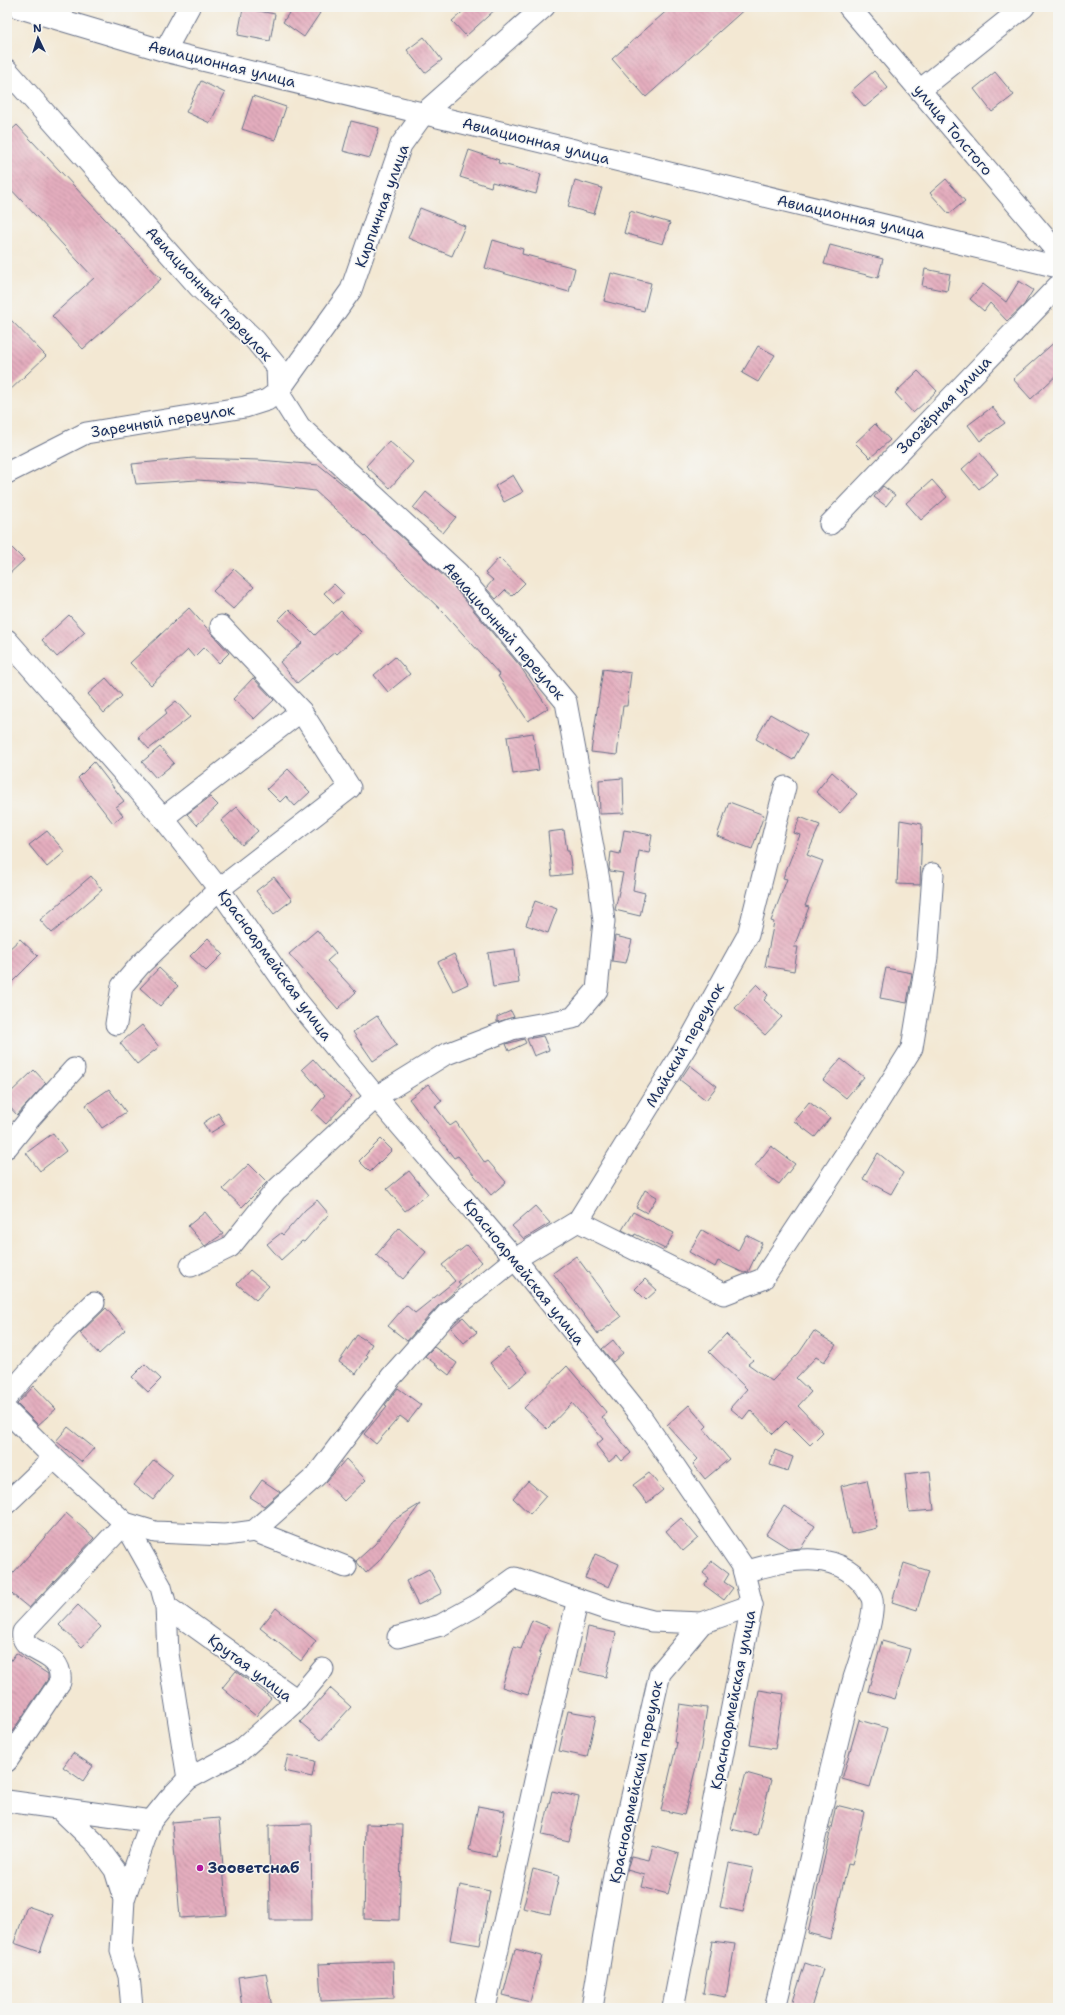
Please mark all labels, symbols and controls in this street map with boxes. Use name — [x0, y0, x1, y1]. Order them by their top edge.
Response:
north arrow — [18, 18, 58, 58]
text: N — [32, 21, 42, 36]
street label: Авиационная улица — [146, 36, 298, 92]
street label: улица Толстого — [909, 80, 997, 180]
street label: Авиационная улица — [460, 113, 612, 169]
street label: Кирпичная улица — [350, 141, 414, 270]
street label: Авиационная улица — [775, 190, 928, 244]
street label: Авиационный переулок — [141, 222, 277, 366]
street label: Заозёрная улица — [892, 352, 996, 458]
street label: Заречный переулок — [90, 400, 236, 442]
street label: Авиационный переулок — [438, 558, 570, 704]
street label: Красноармейская улица — [213, 885, 337, 1045]
street label: Майский переулок — [641, 979, 729, 1111]
street label: Красноармейская улица — [459, 1195, 590, 1350]
street label: Красноармейская улица — [706, 1608, 760, 1791]
street label: Крутая улица — [204, 1630, 297, 1707]
street label: Красноармейский переулок — [605, 1679, 667, 1885]
place label: Зооветснаб — [208, 1858, 300, 1878]
marker: Зооветснаб — [195, 1863, 205, 1873]

